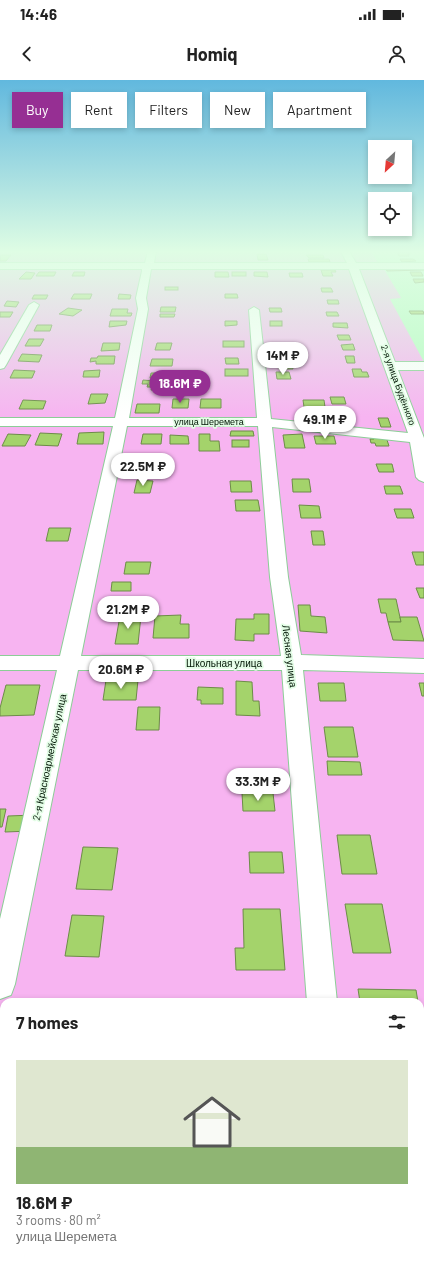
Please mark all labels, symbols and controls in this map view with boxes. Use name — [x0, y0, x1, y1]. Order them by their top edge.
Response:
text: 14:46 — [20, 5, 57, 23]
icon: back — [16, 43, 38, 65]
text: Homiq — [186, 43, 238, 65]
icon: person — [386, 43, 408, 65]
chip: Buy — [12, 92, 63, 128]
chip: Rent — [71, 92, 127, 128]
chip: Filters — [135, 92, 202, 128]
chip: New — [210, 92, 265, 128]
chip: Apartment — [273, 92, 366, 128]
north arrow — [368, 140, 412, 184]
map controls — [368, 140, 412, 236]
button: locate — [368, 192, 412, 236]
pin: 14M ₽ — [255, 342, 311, 376]
street label: 2-я улица Будённого — [379, 343, 418, 427]
text: 14M ₽ — [266, 347, 300, 363]
pin: 18.6M ₽ — [143, 370, 217, 404]
text: 18.6M ₽ — [158, 375, 202, 391]
pin: 49.1M ₽ — [288, 406, 362, 440]
text: 49.1M ₽ — [303, 411, 347, 427]
street label: улица Шеремета — [174, 416, 244, 427]
pin: 22.5M ₽ — [106, 453, 180, 487]
text: 22.5M ₽ — [120, 458, 166, 474]
pin: 21.2M ₽ — [91, 596, 165, 630]
text: 21.2M ₽ — [106, 601, 150, 617]
street label: Лесная улица — [280, 624, 300, 688]
pin: 20.6M ₽ — [84, 656, 158, 690]
street label: Школьная улица — [186, 657, 262, 669]
text: 20.6M ₽ — [98, 661, 144, 677]
street label: 2-я Красноармейская улица — [30, 692, 68, 821]
pin: 33.3M ₽ — [221, 768, 295, 802]
text: 33.3M ₽ — [235, 773, 281, 789]
icon: filters — [386, 1011, 408, 1033]
text: 7 homes — [16, 1012, 78, 1032]
icon: home — [176, 1086, 248, 1158]
text: 18.6M ₽ — [16, 1192, 72, 1212]
text: 3 rooms · 80 m² — [16, 1212, 101, 1228]
text: улица Шеремета — [16, 1228, 117, 1244]

